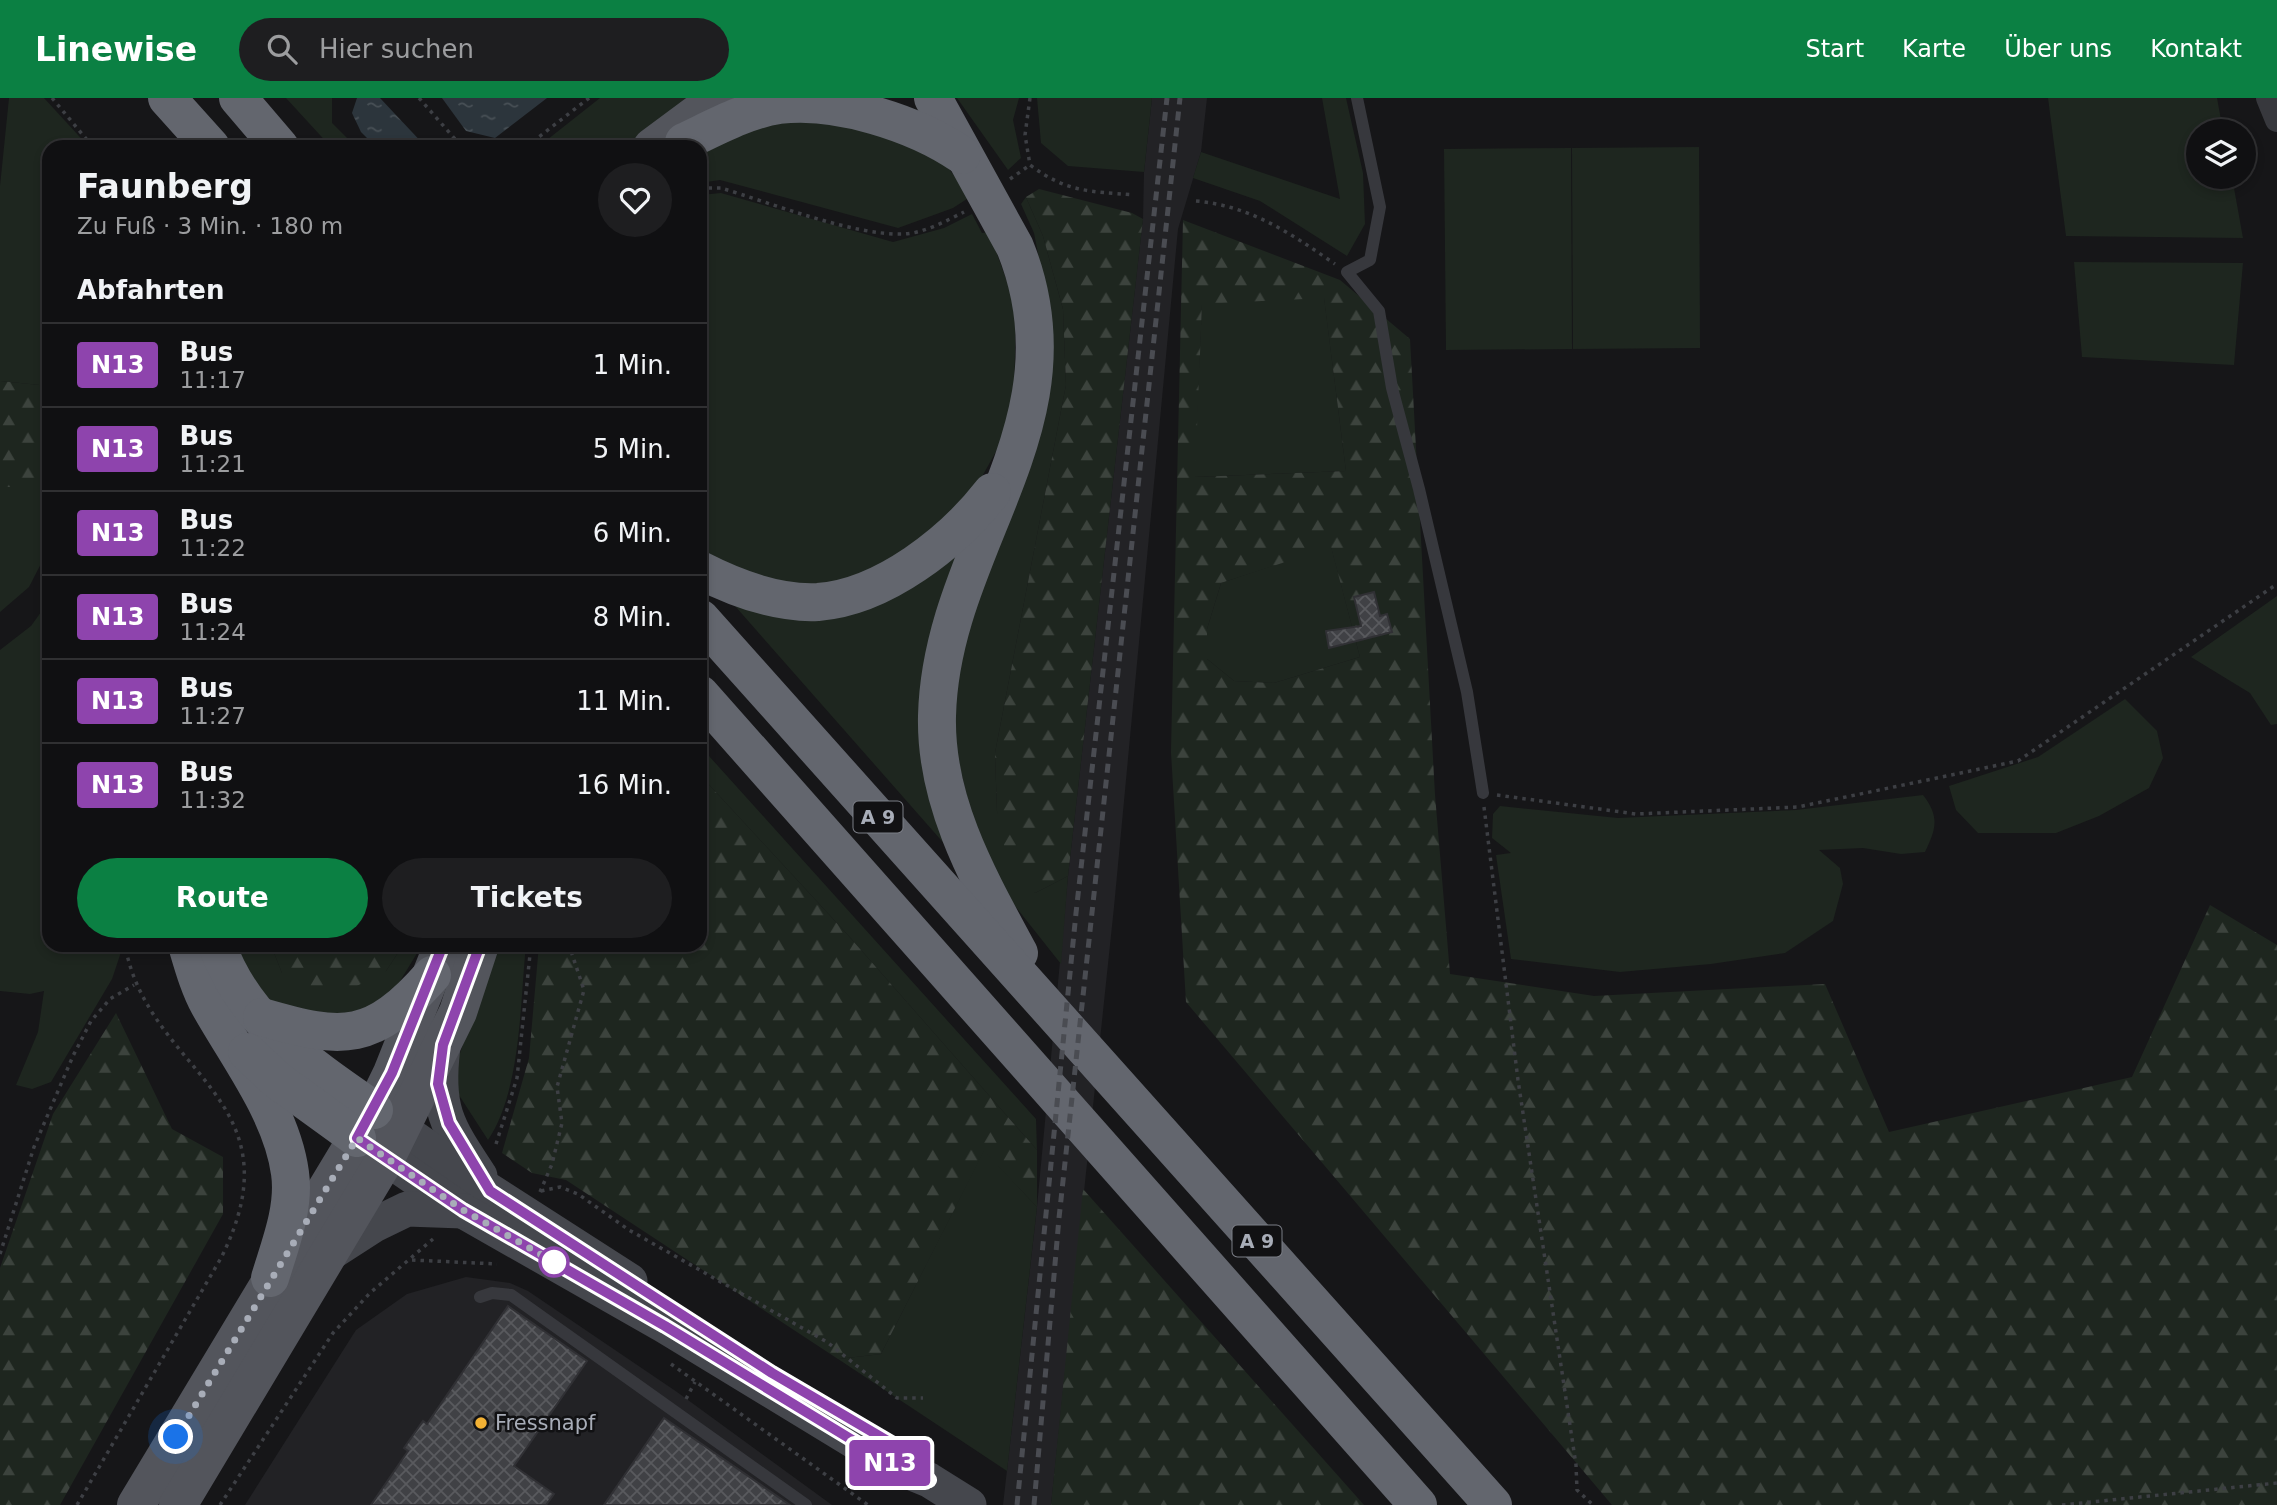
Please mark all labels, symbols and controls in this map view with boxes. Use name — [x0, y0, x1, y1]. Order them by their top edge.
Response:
search box — [239, 18, 729, 81]
text: Linewise — [35, 30, 197, 69]
icon: search — [263, 30, 301, 68]
text: Hier suchen — [319, 34, 474, 64]
text: Start — [1805, 35, 1864, 63]
text: Karte — [1902, 35, 1966, 63]
text: Über uns — [2004, 35, 2112, 63]
text: Kontakt — [2150, 35, 2242, 63]
map controls — [2186, 119, 2256, 189]
button: layers — [2186, 119, 2256, 189]
button: heart — [598, 163, 672, 237]
text: Faunberg — [77, 167, 253, 206]
text: Zu Fuß · 3 Min. · 180 m — [77, 213, 343, 239]
text: Abfahrten — [77, 275, 225, 305]
text: Bus — [179, 337, 233, 367]
text: 1 Min. — [593, 350, 672, 380]
text: N13 — [91, 351, 144, 379]
text: 11:17 — [179, 367, 246, 393]
text: Bus — [179, 421, 233, 451]
text: 5 Min. — [593, 434, 672, 464]
text: N13 — [91, 435, 144, 463]
text: 11:21 — [179, 451, 246, 477]
text: Bus — [179, 505, 233, 535]
text: 6 Min. — [593, 518, 672, 548]
text: N13 — [91, 519, 144, 547]
text: 11:22 — [179, 535, 246, 561]
text: Bus — [179, 589, 233, 619]
text: 8 Min. — [593, 602, 672, 632]
text: N13 — [91, 603, 144, 631]
text: 11:24 — [179, 619, 246, 645]
text: Bus — [179, 673, 233, 703]
text: 11 Min. — [576, 686, 672, 716]
text: N13 — [91, 687, 144, 715]
text: 11:27 — [179, 703, 246, 729]
text: Bus — [179, 757, 233, 787]
text: 16 Min. — [576, 770, 672, 800]
text: N13 — [91, 771, 144, 799]
text: 11:32 — [179, 787, 246, 813]
road number: A 9 — [854, 802, 903, 832]
button: Route — [77, 858, 368, 938]
button: Tickets — [382, 858, 672, 938]
road number: A 9 — [1232, 1226, 1282, 1256]
unlabelled marker — [539, 1247, 569, 1277]
place label: Fressnapf — [495, 1411, 596, 1435]
marker: Fressnapf — [473, 1415, 489, 1431]
your location — [158, 1419, 193, 1454]
line badge: N13 — [850, 1440, 930, 1486]
text: N13 — [863, 1449, 917, 1477]

